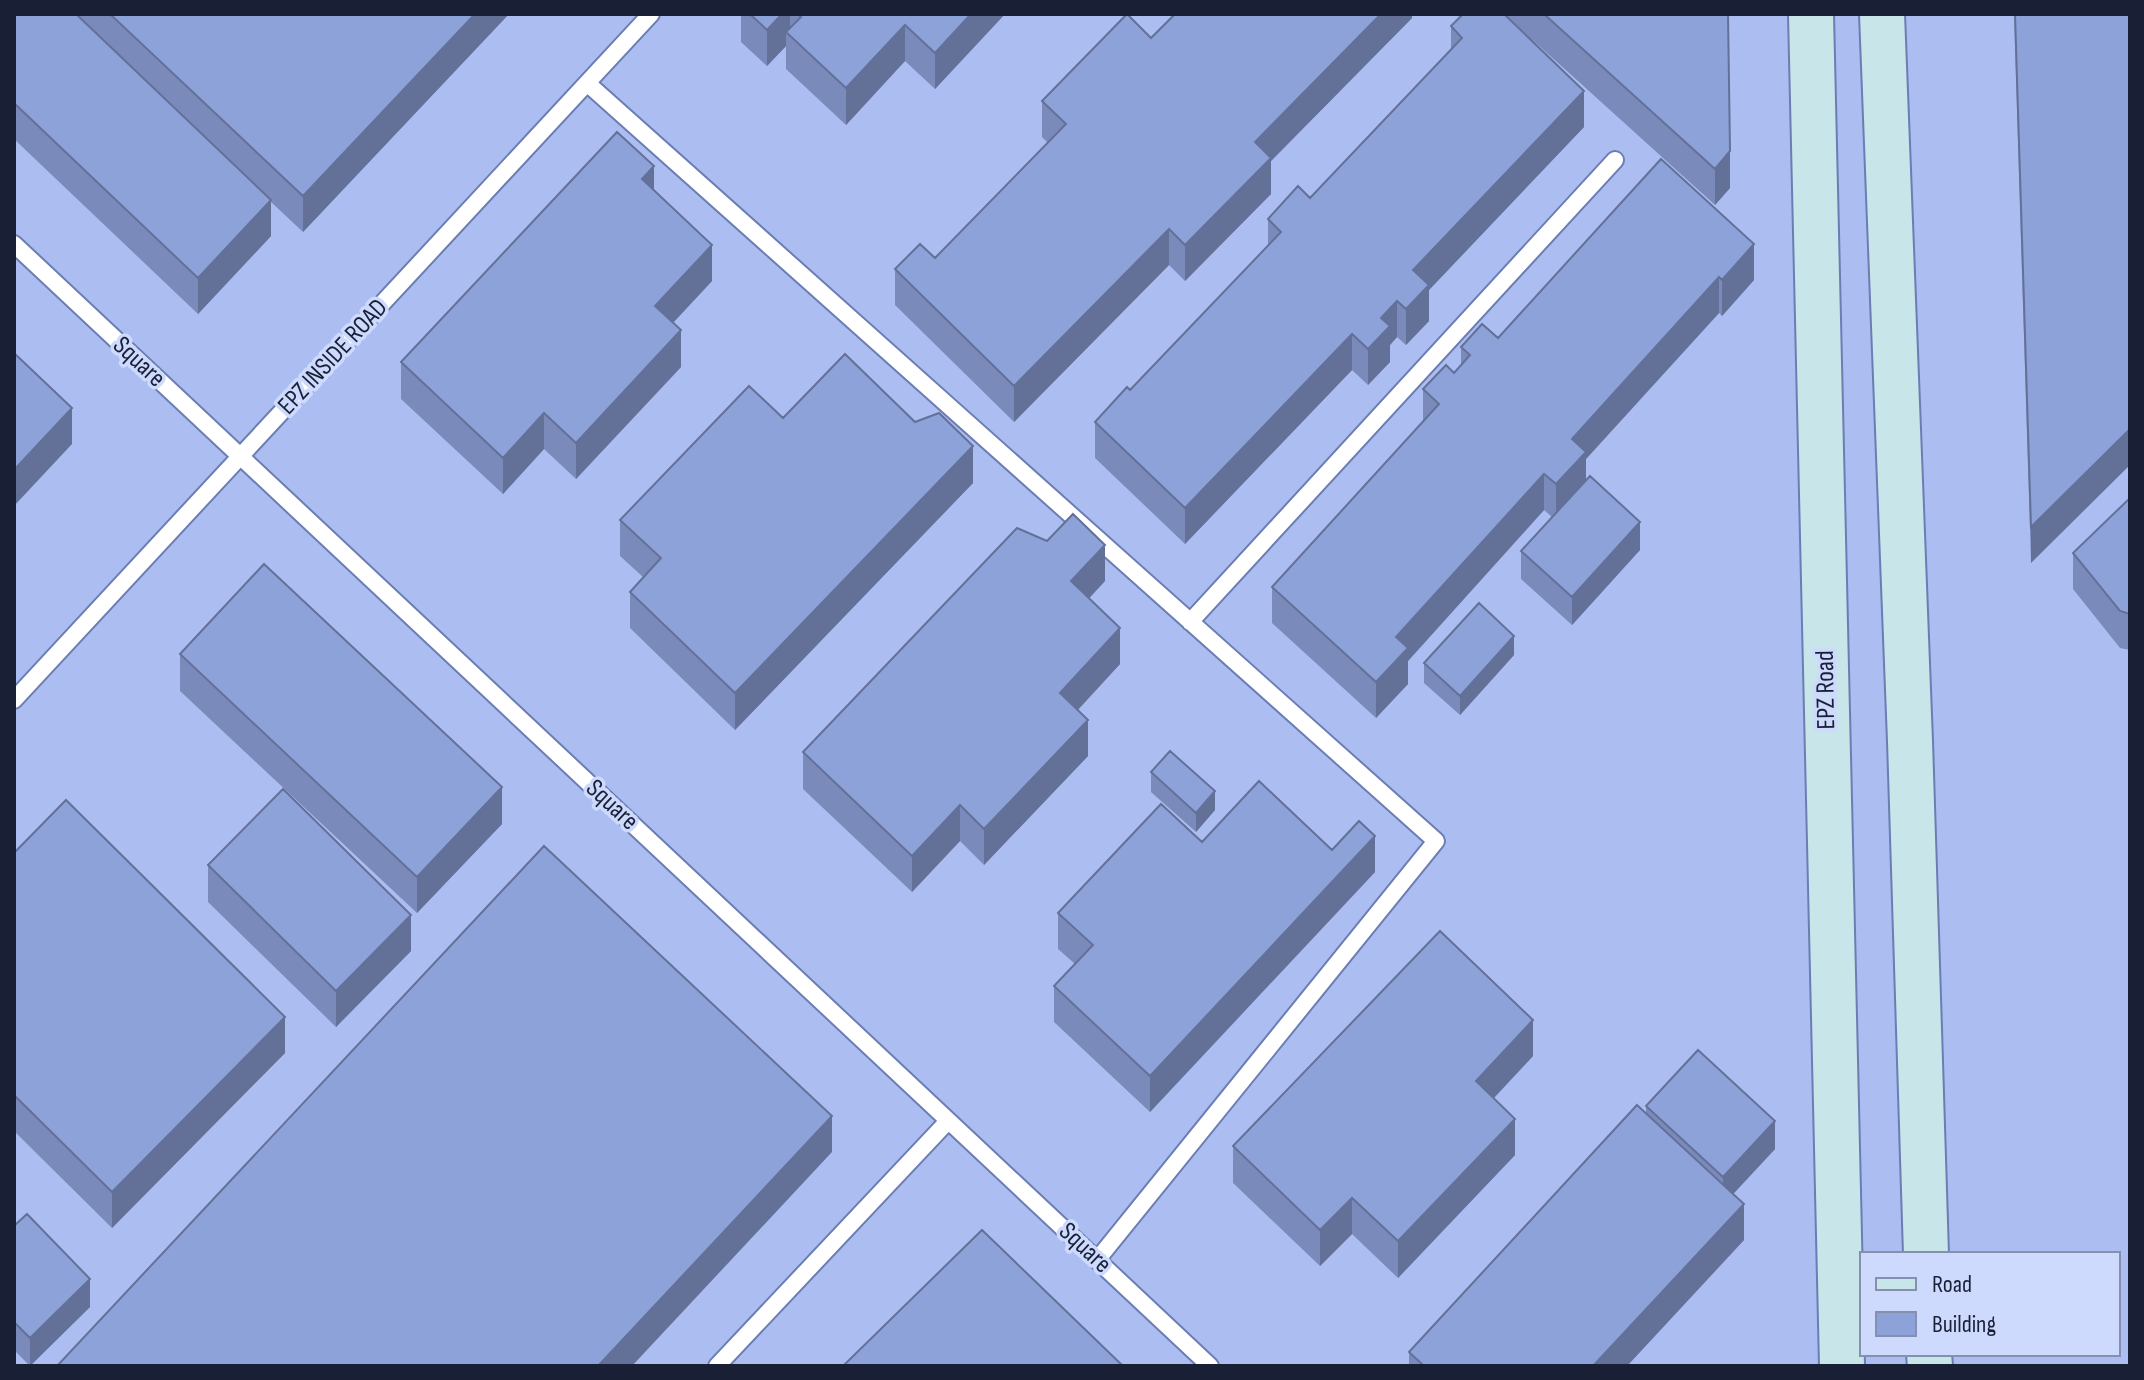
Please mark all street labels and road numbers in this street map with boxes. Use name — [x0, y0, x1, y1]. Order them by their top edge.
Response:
street label: EPZ INSIDE ROAD — [272, 293, 394, 421]
street label: Square — [106, 330, 172, 394]
street label: EPZ Road — [1810, 650, 1842, 730]
street label: Square — [579, 773, 645, 837]
street label: Square — [1052, 1216, 1118, 1280]

